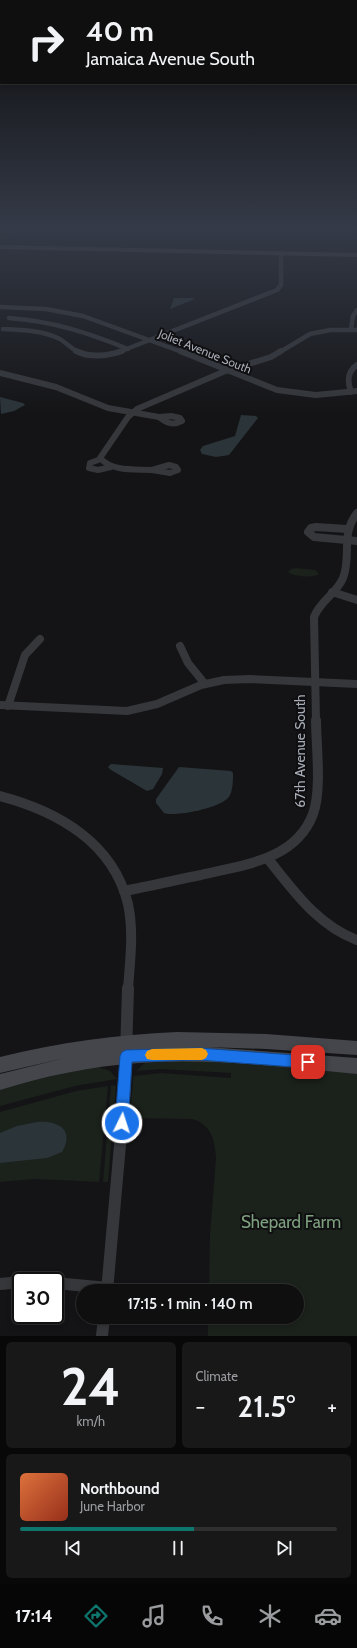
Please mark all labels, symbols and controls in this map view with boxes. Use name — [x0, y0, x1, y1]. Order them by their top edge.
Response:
text: 40 m — [86, 14, 154, 48]
icon: right — [20, 16, 72, 68]
text: Jamaica Avenue South — [86, 48, 255, 70]
street label: Joliet Avenue South — [155, 325, 254, 376]
street label: 67th Avenue South — [291, 694, 309, 808]
pin — [291, 1045, 325, 1079]
icon: arrive — [297, 1051, 319, 1073]
position arrow — [101, 1102, 143, 1144]
park label: Shepard Farm — [241, 1212, 341, 1232]
speed limit sign: 30 — [12, 1272, 64, 1324]
text: 17:15 · 1 min · 140 m — [128, 1295, 252, 1313]
text: 24 — [61, 1355, 121, 1418]
text: Climate — [196, 1368, 238, 1384]
text: 21.5° — [237, 1388, 295, 1425]
text: − — [196, 1393, 205, 1420]
text: + — [327, 1393, 337, 1420]
text: km/h — [77, 1413, 105, 1429]
text: Northbound — [80, 1480, 160, 1498]
text: June Harbor — [80, 1498, 145, 1514]
icon: previous — [62, 1537, 84, 1559]
icon: pause — [167, 1537, 189, 1559]
icon: next — [273, 1537, 295, 1559]
icon: directions — [82, 1602, 110, 1630]
icon: music — [140, 1602, 168, 1630]
icon: phone — [198, 1602, 226, 1630]
icon: climate — [256, 1602, 284, 1630]
icon: car — [314, 1602, 342, 1630]
text: 17:14 — [15, 1605, 53, 1627]

